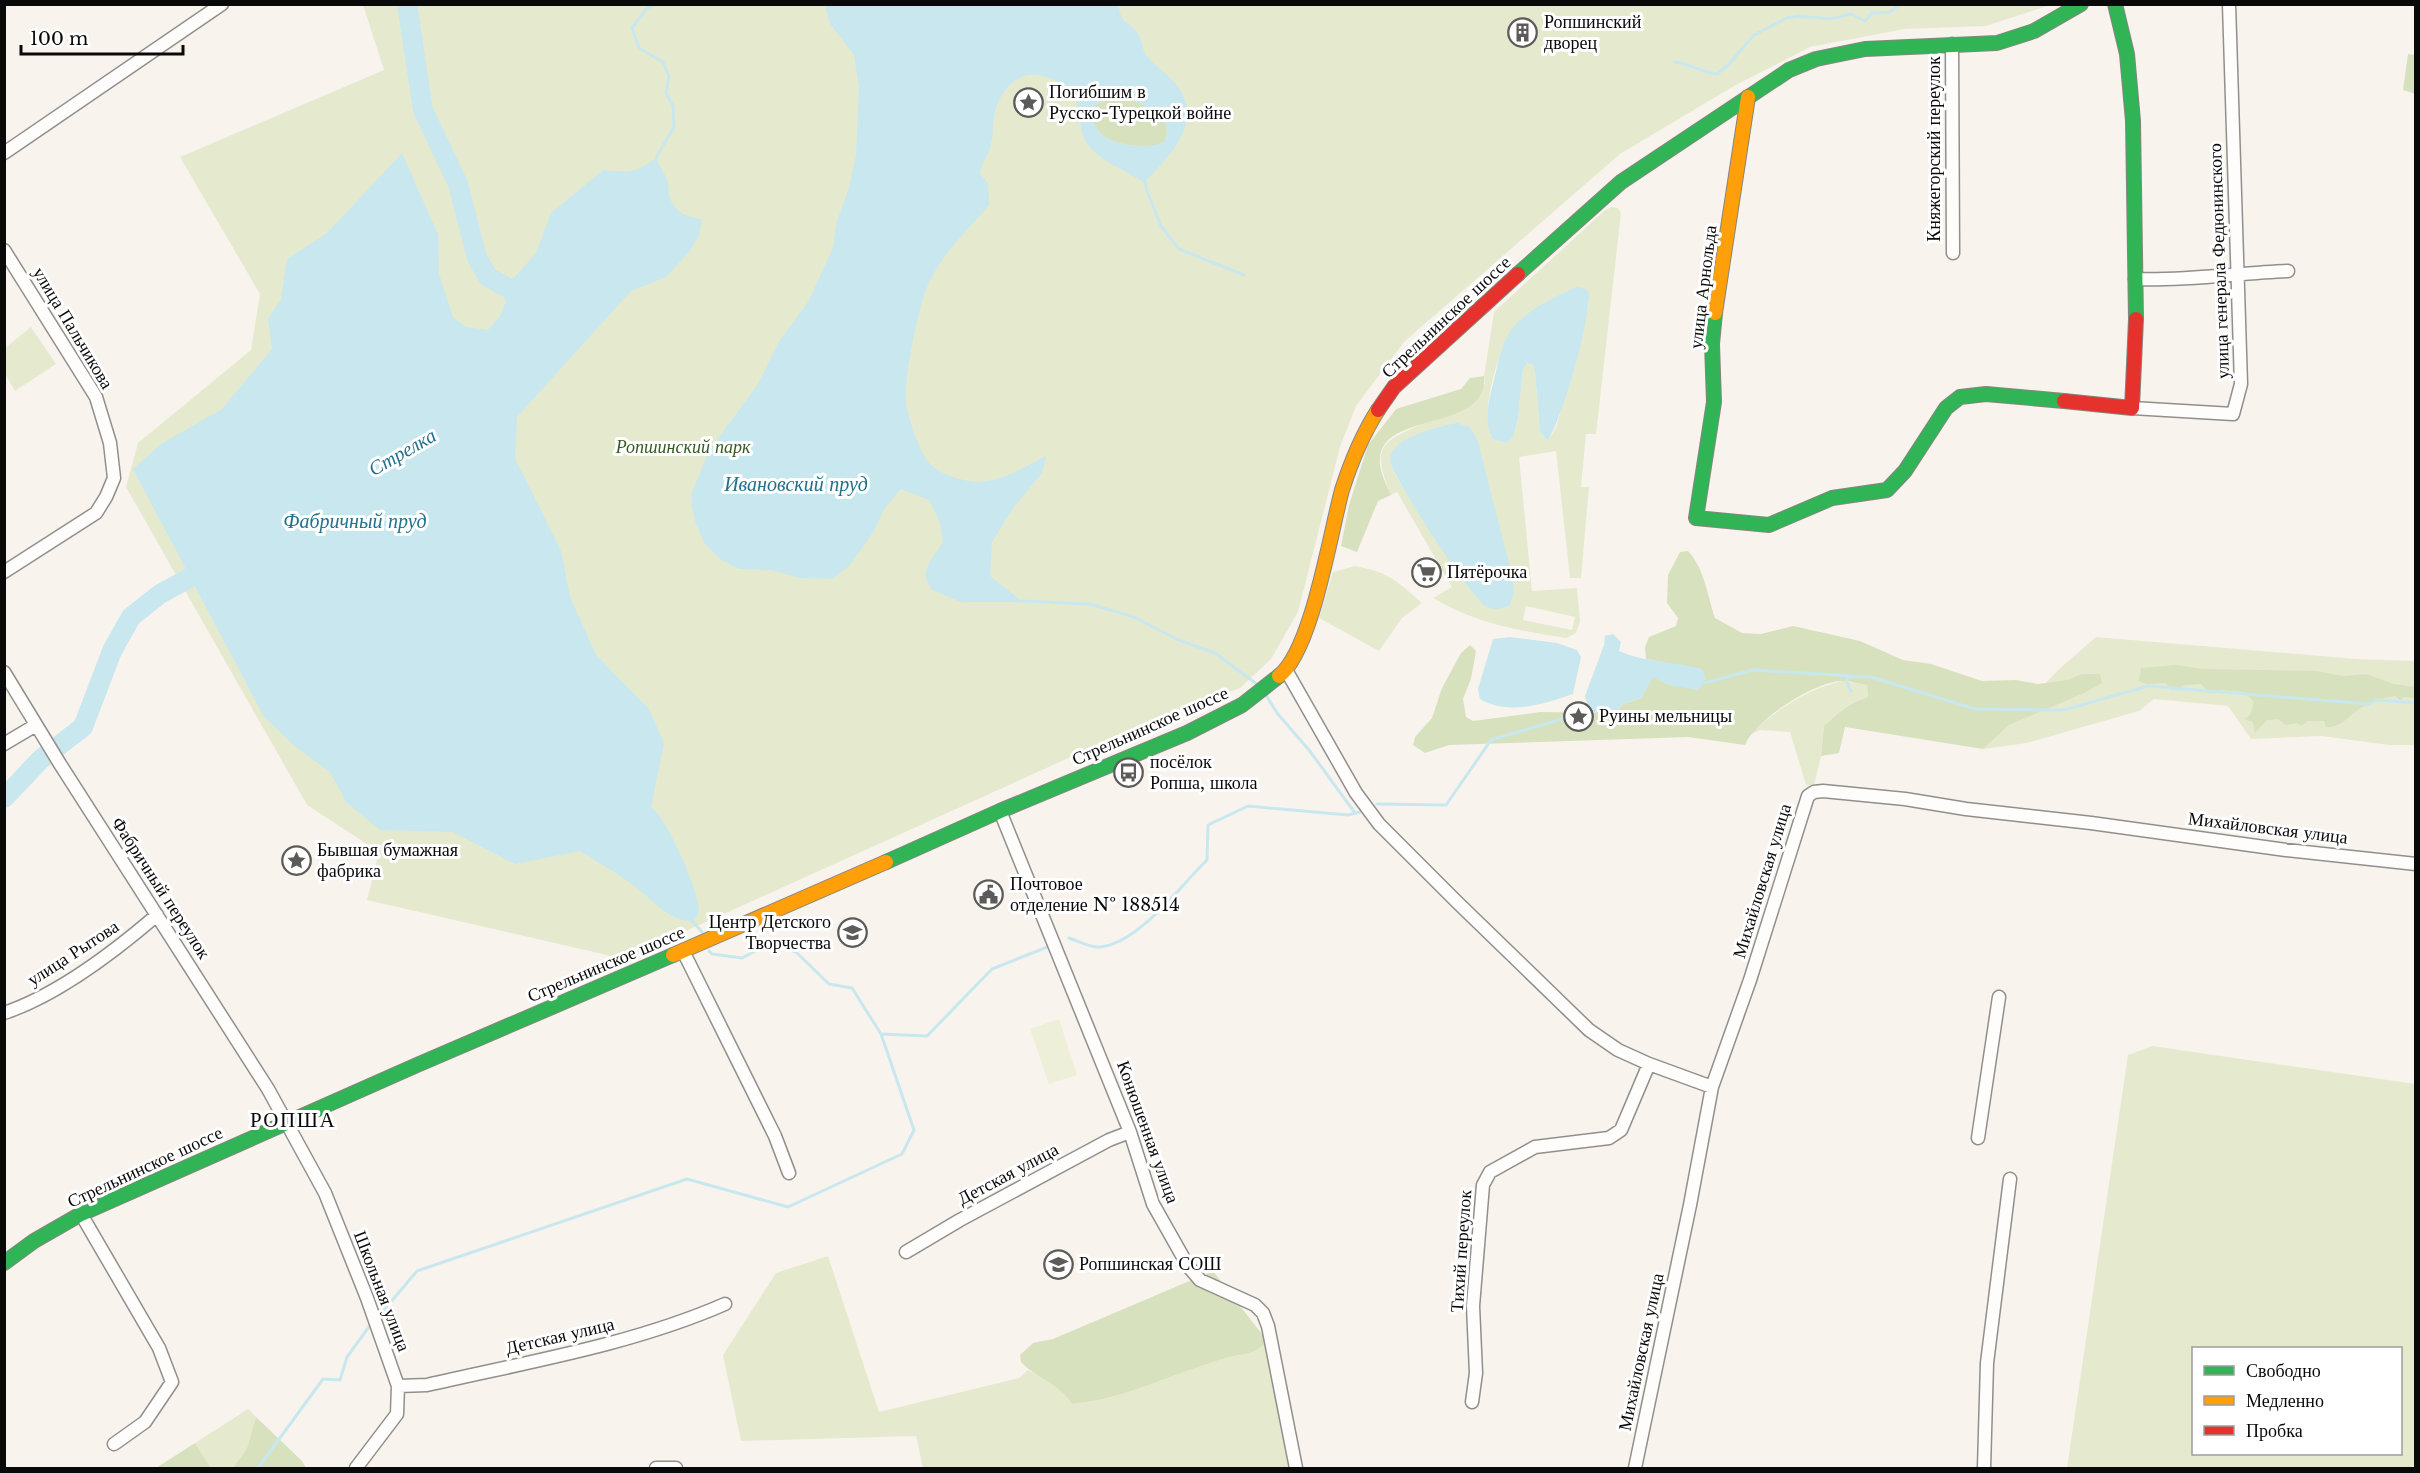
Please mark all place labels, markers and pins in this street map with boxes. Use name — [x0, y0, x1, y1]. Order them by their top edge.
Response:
place label: Ропшинский дворец — [1544, 11, 1642, 54]
building icon: Ропшинский дворец — [1507, 16, 1539, 48]
place label: Погибшим в Русско-Турецкой войне — [1049, 81, 1231, 124]
place icon: Погибшим в Русско-Турецкой войне — [1012, 86, 1044, 118]
supermarket icon: Пятёрочка — [1410, 556, 1442, 588]
place label: Пятёрочка — [1447, 561, 1527, 583]
place icon: Руины мельницы — [1562, 700, 1594, 732]
place label: Руины мельницы — [1599, 705, 1732, 727]
place label: посёлок Ропша, школа — [1150, 751, 1258, 794]
bus stop icon: посёлок Ропша, школа — [1113, 756, 1145, 788]
place label: Бывшая бумажная фабрика — [317, 839, 458, 882]
place icon: Бывшая бумажная фабрика — [280, 844, 312, 876]
place label: Почтовое отделение № 188514 — [1010, 873, 1180, 916]
public building icon: Почтовое отделение № 188514 — [973, 878, 1005, 910]
place label: Центр Детского Творчества — [709, 911, 831, 954]
school or university icon: Центр Детского Творчества — [836, 916, 868, 948]
school or university icon: Ропшинская СОШ — [1042, 1248, 1074, 1280]
place label: Ропшинская СОШ — [1079, 1253, 1221, 1275]

